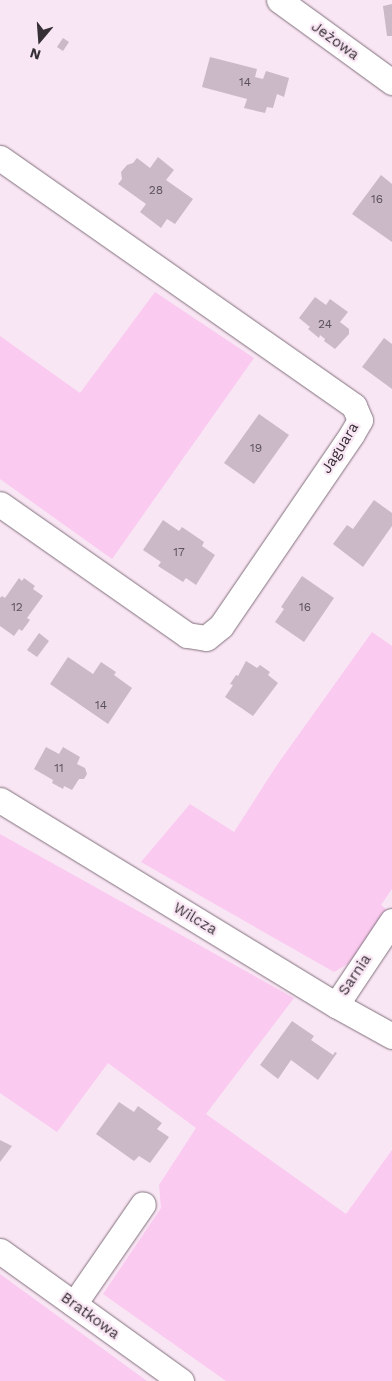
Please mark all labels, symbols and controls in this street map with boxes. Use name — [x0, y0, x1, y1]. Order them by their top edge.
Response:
north arrow — [15, 15, 65, 65]
street label: Jeżowa — [308, 18, 362, 64]
text: N — [28, 45, 43, 63]
house number: 14 — [239, 76, 251, 90]
house number: 28 — [149, 184, 163, 198]
house number: 16 — [371, 193, 383, 207]
house number: 24 — [318, 318, 332, 332]
street label: Jaguara — [317, 419, 363, 477]
house number: 19 — [250, 442, 262, 456]
house number: 17 — [173, 546, 185, 560]
house number: 12 — [11, 601, 23, 615]
house number: 16 — [299, 601, 311, 615]
house number: 14 — [95, 699, 107, 713]
house number: 11 — [54, 762, 64, 776]
street label: Wilcza — [170, 899, 220, 939]
street label: Sarnia — [335, 951, 375, 999]
street label: Bratkowa — [57, 1289, 123, 1343]

